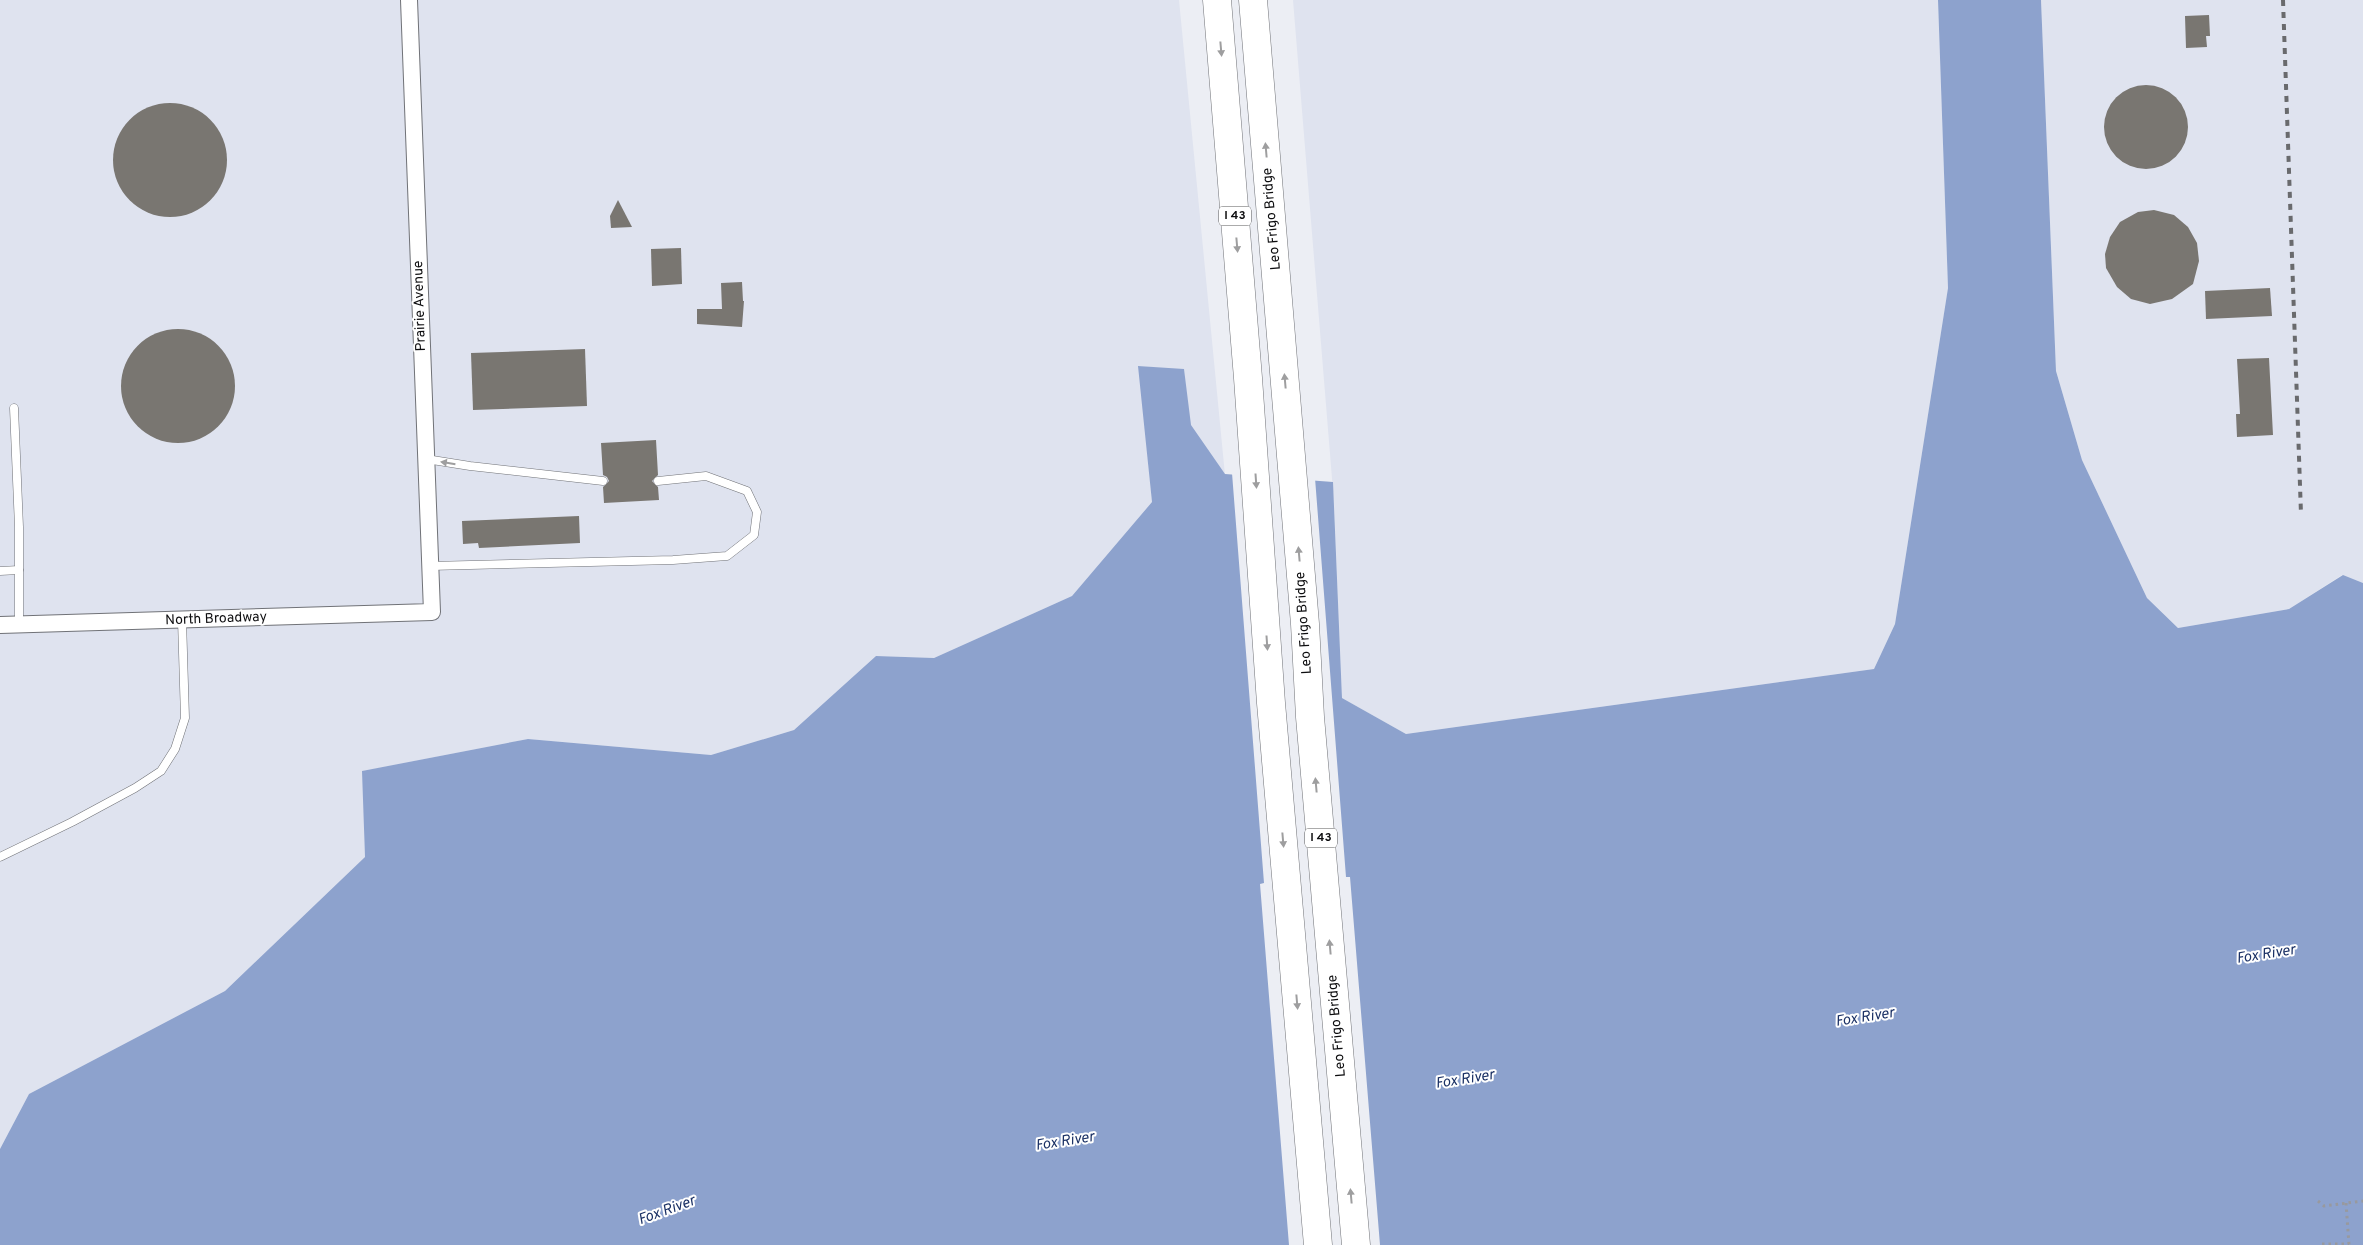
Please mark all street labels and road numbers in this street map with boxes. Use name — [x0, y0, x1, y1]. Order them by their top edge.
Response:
street label: Leo Frigo Bridge — [1259, 167, 1285, 271]
road number: I 43 — [1219, 207, 1251, 226]
street label: Prairie Avenue — [410, 260, 430, 352]
street label: Leo Frigo Bridge — [1292, 571, 1316, 675]
street label: North Broadway — [165, 609, 267, 629]
road number: I 43 — [1305, 828, 1337, 848]
street label: Leo Frigo Bridge — [1324, 974, 1350, 1078]

